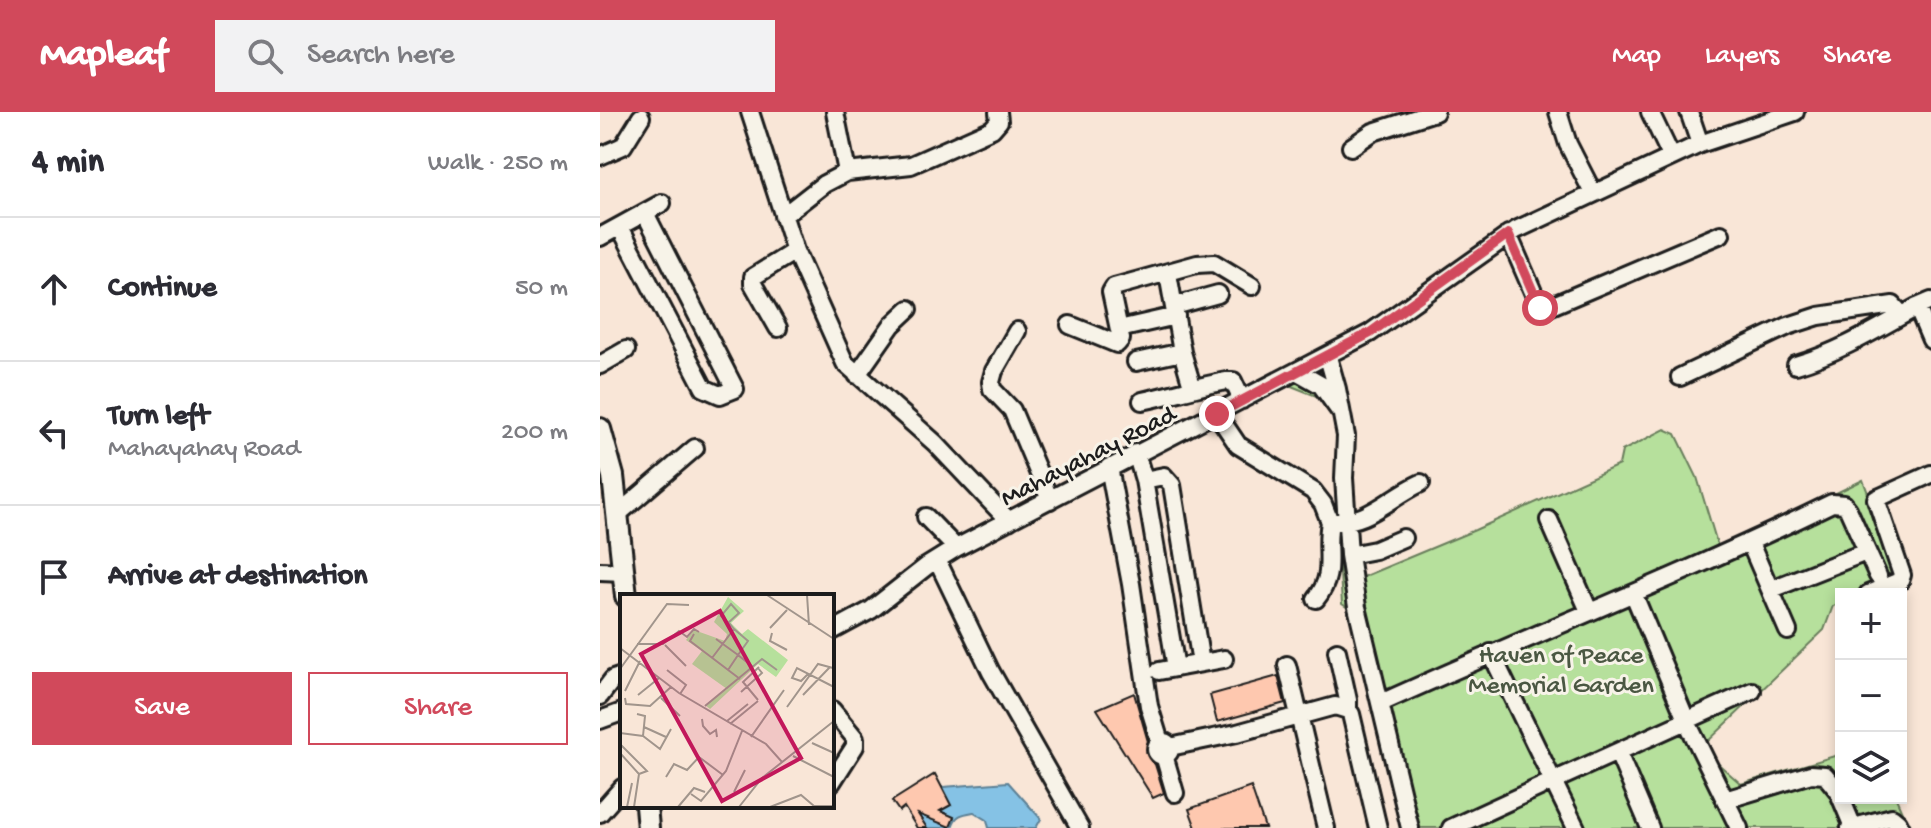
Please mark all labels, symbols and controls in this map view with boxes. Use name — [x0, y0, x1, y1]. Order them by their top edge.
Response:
search box — [215, 20, 775, 92]
text: Mapleaf — [40, 34, 167, 78]
icon: search — [243, 34, 287, 78]
text: Search here — [307, 39, 455, 74]
text: Map — [1612, 40, 1661, 73]
text: Layers — [1705, 40, 1779, 73]
text: Share — [1823, 40, 1891, 73]
text: 4 min — [32, 144, 104, 184]
text: Walk · 250 m — [428, 149, 568, 180]
icon: ahead — [32, 267, 76, 311]
text: Continue — [108, 272, 217, 307]
text: 50 m — [515, 274, 568, 305]
route start — [1522, 290, 1558, 326]
route end — [1199, 396, 1235, 432]
text: Turn left — [108, 400, 209, 435]
street label: Mahayahay Road — [996, 400, 1183, 515]
icon: left — [32, 411, 76, 455]
text: 200 m — [501, 418, 568, 449]
text: Mahayahay Road — [108, 435, 300, 466]
icon: arrive — [32, 555, 76, 599]
text: Arrive at destination — [108, 560, 368, 595]
map controls — [1835, 588, 1907, 804]
button: + — [1835, 588, 1907, 660]
inset map — [620, 594, 834, 808]
park label: Haven of Peace Memorial Garden — [1468, 642, 1654, 703]
button: − — [1835, 660, 1907, 732]
button: Save — [32, 672, 292, 745]
button: Share — [308, 672, 568, 745]
button: layers — [1835, 732, 1907, 804]

